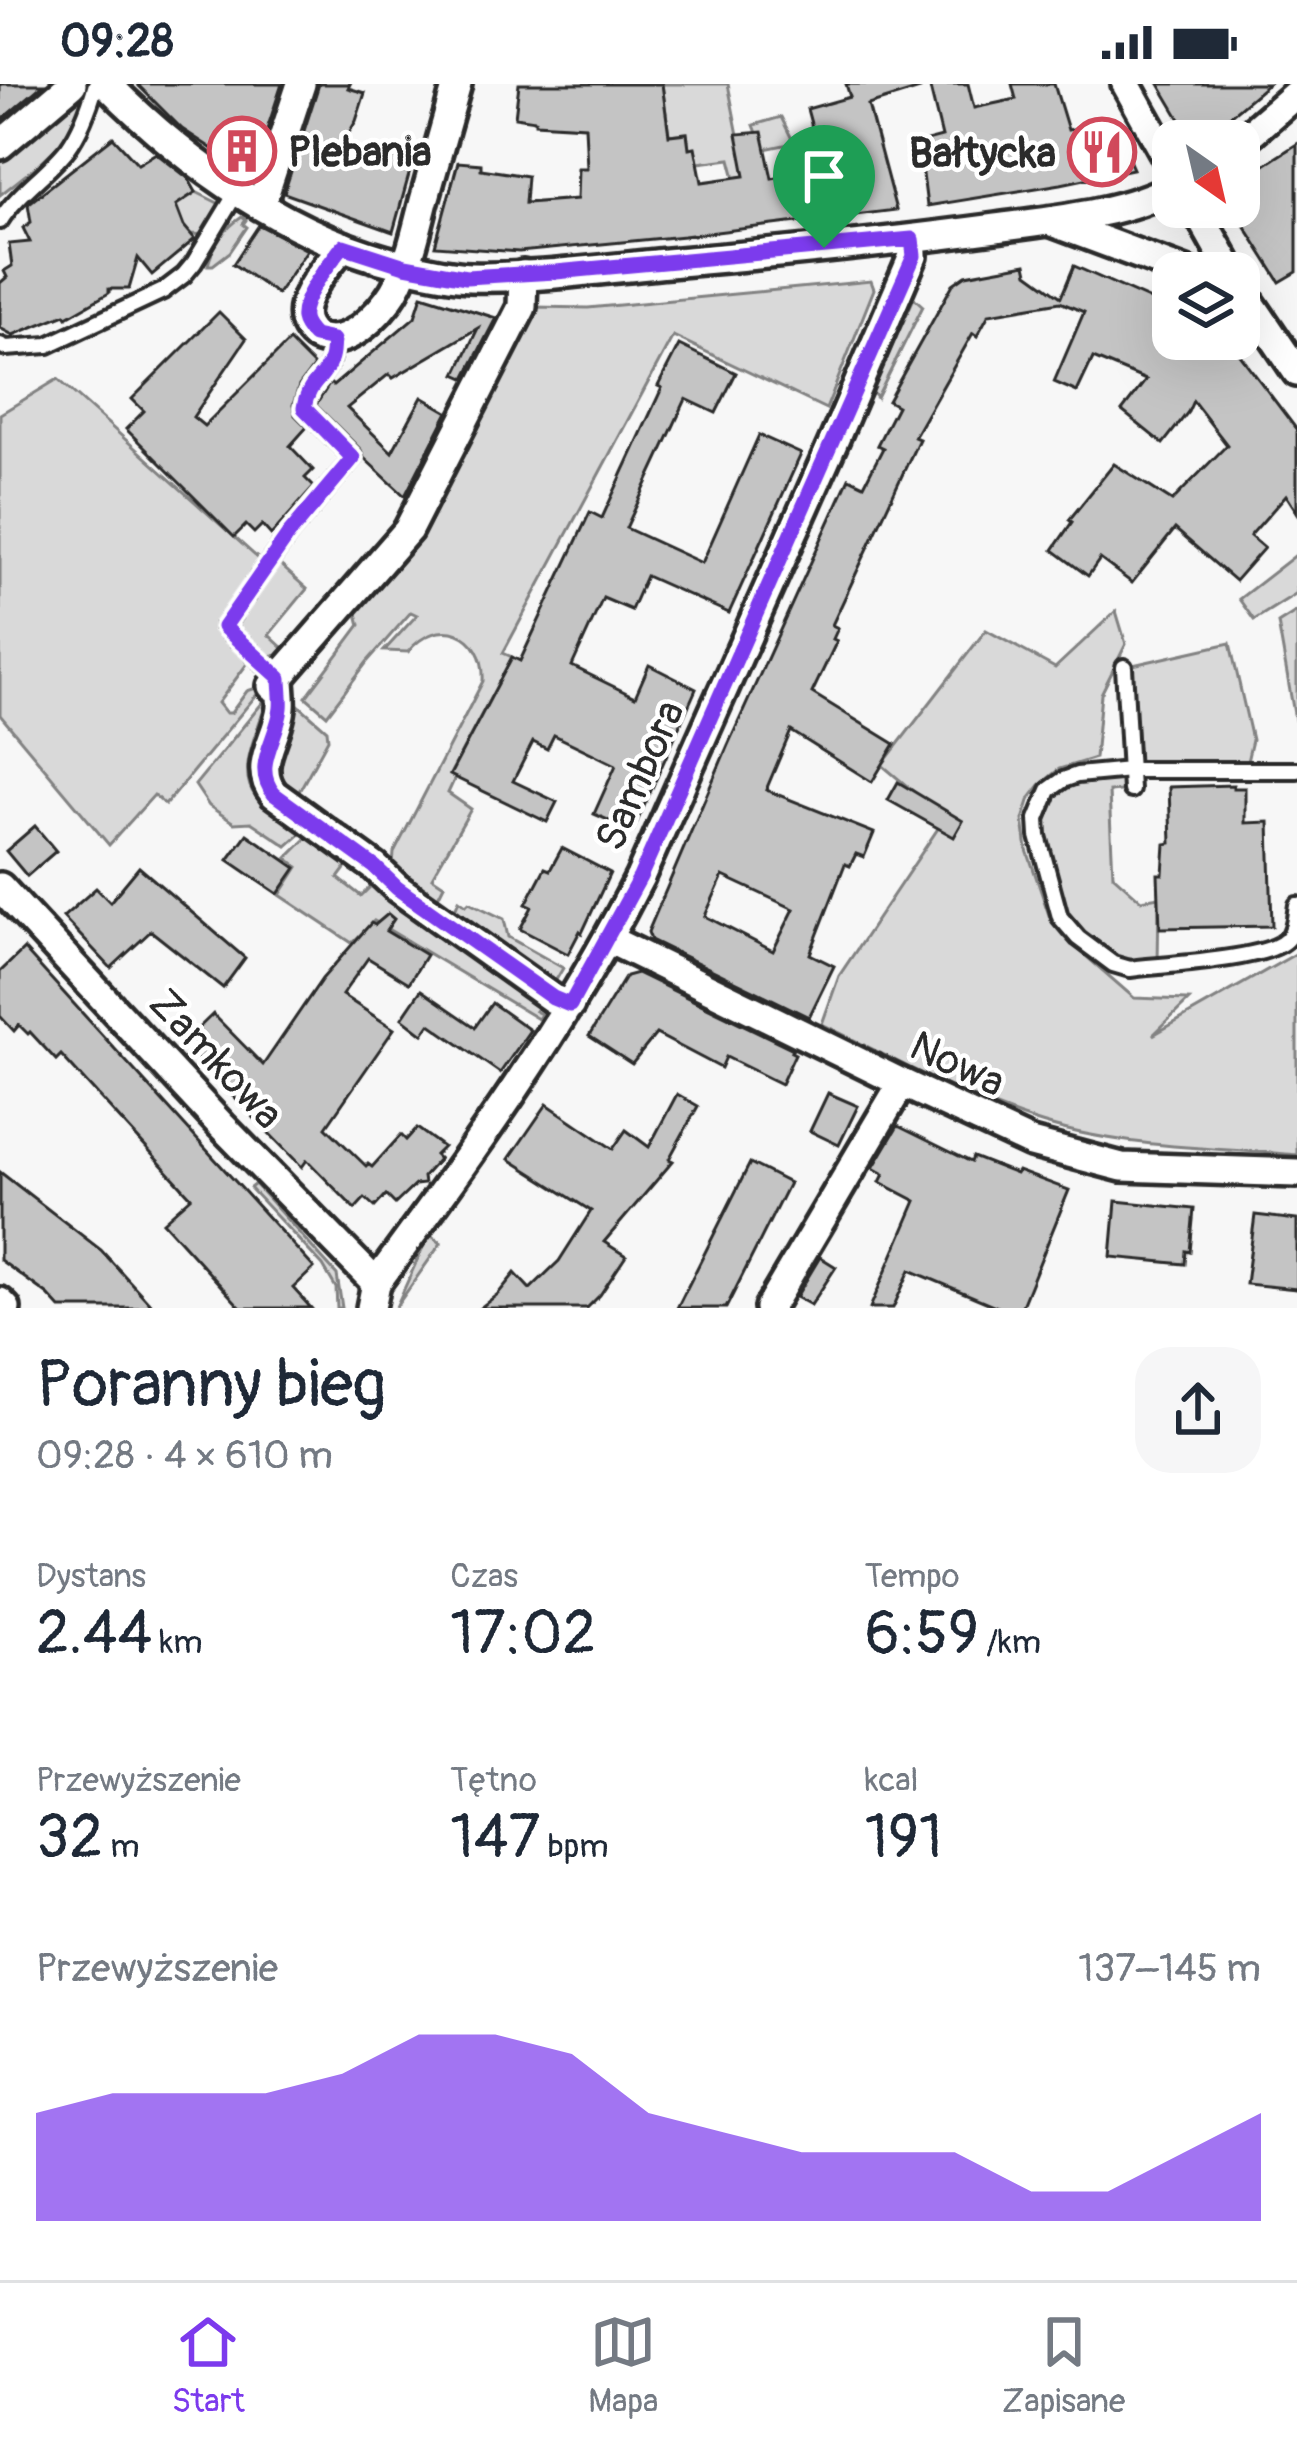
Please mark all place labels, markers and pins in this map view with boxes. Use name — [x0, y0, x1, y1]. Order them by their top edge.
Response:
building icon: Plebania — [207, 116, 277, 186]
restaurant icon: Bałtycka — [1067, 117, 1137, 187]
pin — [773, 125, 875, 248]
place label: Plebania — [288, 127, 432, 179]
place label: Bałtycka — [909, 128, 1056, 180]

